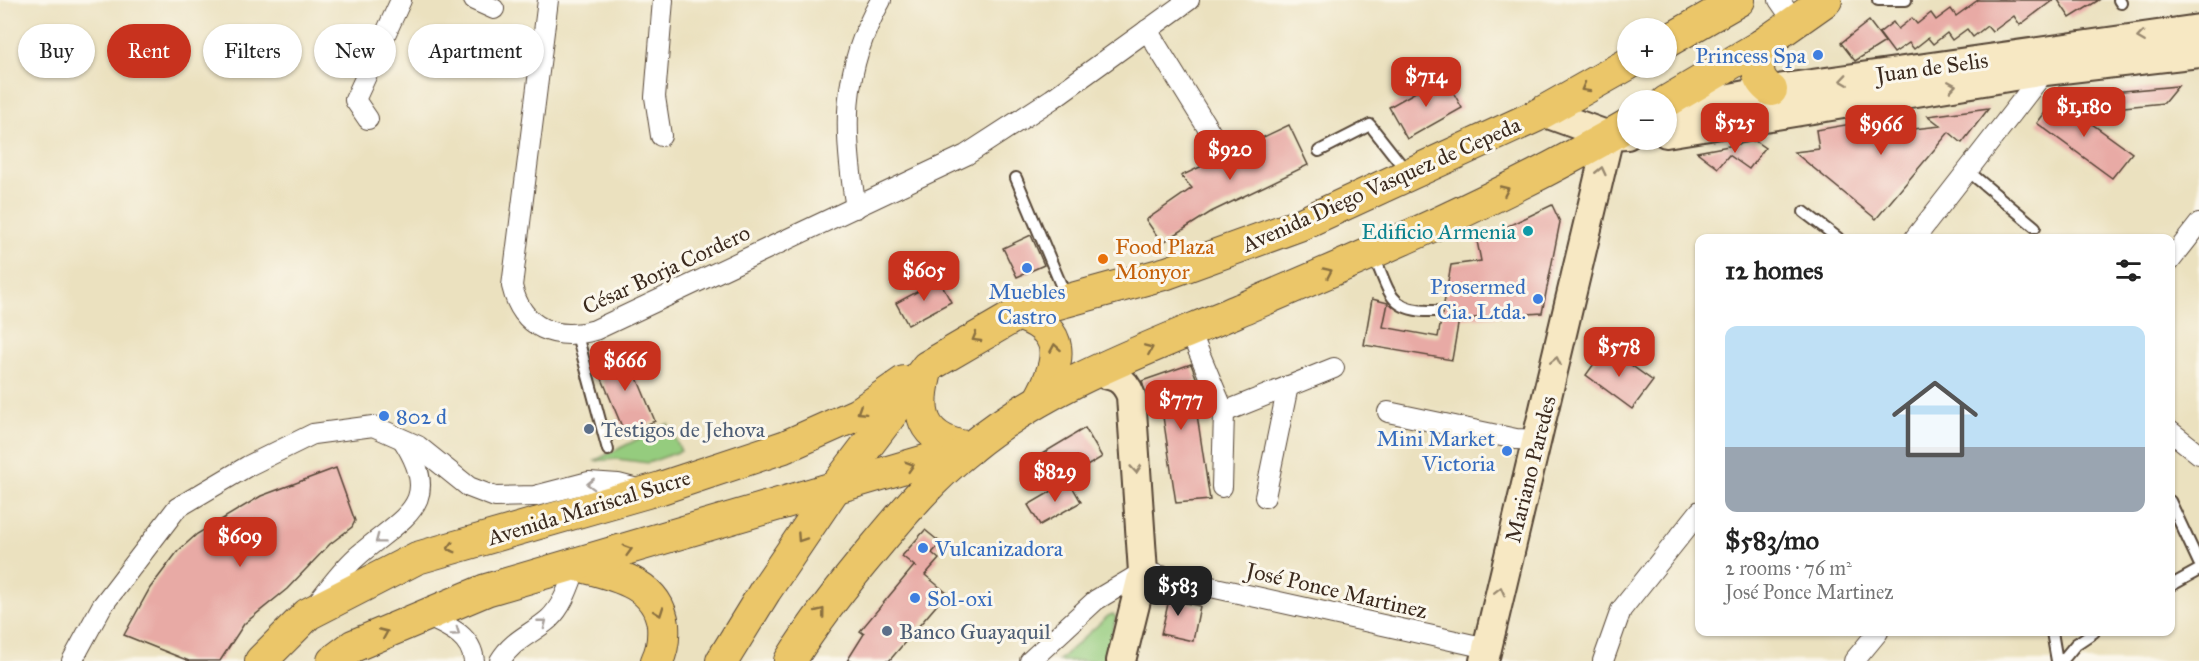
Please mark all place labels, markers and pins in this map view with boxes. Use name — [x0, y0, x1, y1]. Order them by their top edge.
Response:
place label: Princess Spa — [1695, 42, 1807, 69]
marker: Princess Spa — [1811, 48, 1825, 62]
pin: $714 — [1390, 57, 1462, 108]
pin: $1,180 — [2035, 87, 2133, 138]
pin: $525 — [1699, 103, 1771, 154]
pin: $966 — [1845, 105, 1917, 156]
pin: $920 — [1194, 130, 1266, 181]
place label: Edificio Armenia — [1361, 218, 1517, 245]
marker: Edificio Armenia — [1521, 224, 1535, 238]
place label: Food Plaza Monyor — [1115, 233, 1215, 285]
pin: $605 — [888, 251, 960, 302]
marker: Food Plaza Monyor — [1096, 252, 1110, 266]
marker: Muebles Castro — [1020, 261, 1034, 275]
place label: Prosermed Cia. Ltda. — [1430, 273, 1526, 325]
place label: Muebles Castro — [989, 278, 1066, 330]
marker: Prosermed Cia. Ltda. — [1531, 292, 1545, 306]
pin: $578 — [1583, 327, 1655, 378]
pin: $666 — [589, 341, 661, 392]
pin: $777 — [1145, 380, 1217, 431]
place label: 802 d — [396, 403, 447, 430]
marker: 802 d — [377, 409, 391, 423]
place label: Testigos de Jehova — [601, 416, 766, 443]
marker: Testigos de Jehova — [582, 422, 596, 436]
place label: Mini Market Victoria — [1377, 425, 1496, 477]
marker: Mini Market Victoria — [1500, 444, 1514, 458]
pin: $829 — [1019, 452, 1091, 503]
pin: $609 — [204, 517, 276, 568]
place label: Vulcanizadora — [934, 535, 1064, 562]
marker: Vulcanizadora — [916, 541, 930, 555]
pin: $583 — [1142, 566, 1214, 617]
place label: Sol-oxi — [927, 585, 993, 612]
marker: Sol-oxi — [908, 591, 922, 605]
place label: Banco Guayaquil — [899, 618, 1051, 645]
marker: Banco Guayaquil — [880, 624, 894, 638]

